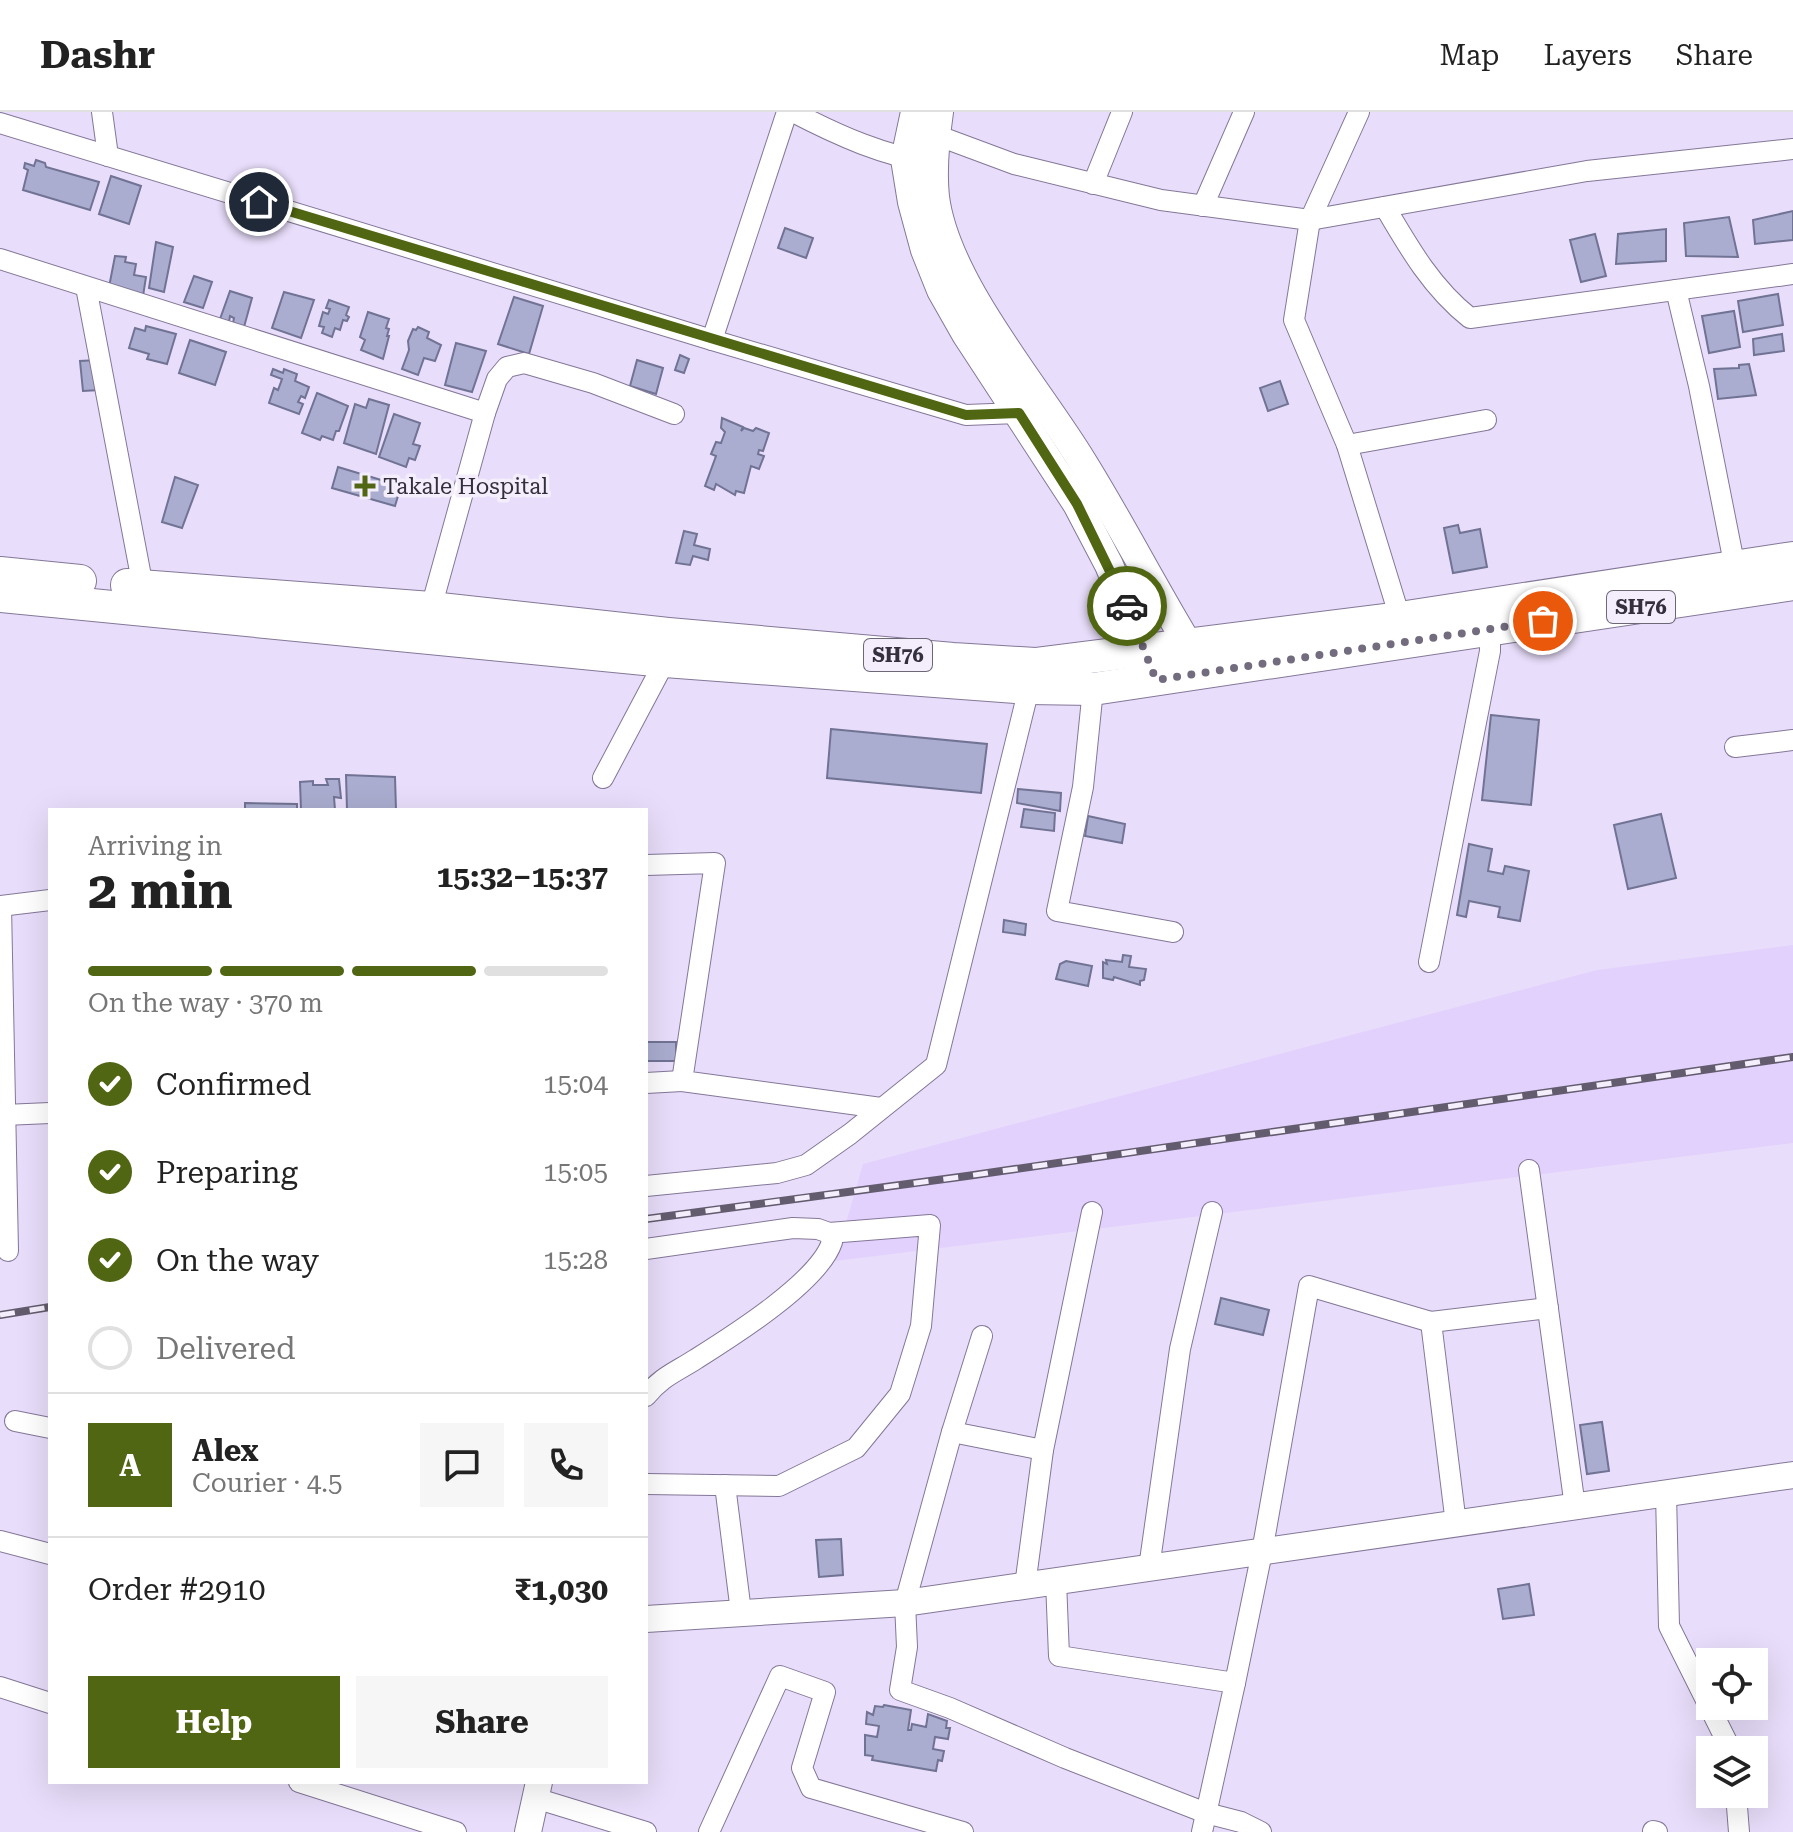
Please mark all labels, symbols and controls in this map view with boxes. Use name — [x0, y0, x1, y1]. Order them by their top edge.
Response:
text: Dashr — [40, 33, 155, 77]
text: Map — [1440, 39, 1499, 72]
text: Layers — [1543, 39, 1632, 72]
text: Share — [1676, 39, 1753, 72]
pin — [225, 168, 293, 236]
icon: home — [237, 180, 281, 224]
place label: Takale Hospital — [383, 474, 548, 499]
marker: Takale Hospital — [354, 475, 376, 497]
courier — [1087, 566, 1167, 646]
icon: car — [1105, 584, 1149, 628]
pin — [1509, 587, 1577, 655]
road number: SH76 — [1607, 591, 1675, 623]
icon: bag — [1521, 599, 1565, 643]
road number: SH76 — [864, 639, 932, 671]
text: Arriving in — [88, 831, 222, 861]
text: 15:32–15:37 — [436, 859, 608, 894]
text: 2 min — [88, 860, 233, 921]
text: On the way · 370 m — [88, 988, 323, 1018]
icon: check — [88, 1062, 132, 1106]
text: Confirmed — [156, 1067, 311, 1102]
text: 15:04 — [543, 1069, 608, 1099]
icon: check — [88, 1150, 132, 1194]
text: Preparing — [156, 1155, 298, 1190]
text: 15:05 — [543, 1157, 608, 1187]
icon: check — [88, 1238, 132, 1282]
text: On the way — [156, 1243, 319, 1278]
text: 15:28 — [543, 1245, 608, 1275]
text: Delivered — [156, 1331, 295, 1366]
button: chat — [420, 1423, 504, 1507]
button: phone — [524, 1423, 608, 1507]
text: Alex — [192, 1433, 259, 1468]
text: A — [119, 1448, 141, 1483]
text: Courier · 4.5 — [192, 1468, 342, 1498]
text: Order #2910 — [88, 1572, 266, 1607]
text: ₹1,030 — [514, 1572, 608, 1607]
map controls — [1696, 1648, 1768, 1808]
button: locate — [1696, 1648, 1768, 1720]
button: Help — [88, 1676, 340, 1768]
button: Share — [356, 1676, 608, 1768]
button: layers — [1696, 1736, 1768, 1808]

